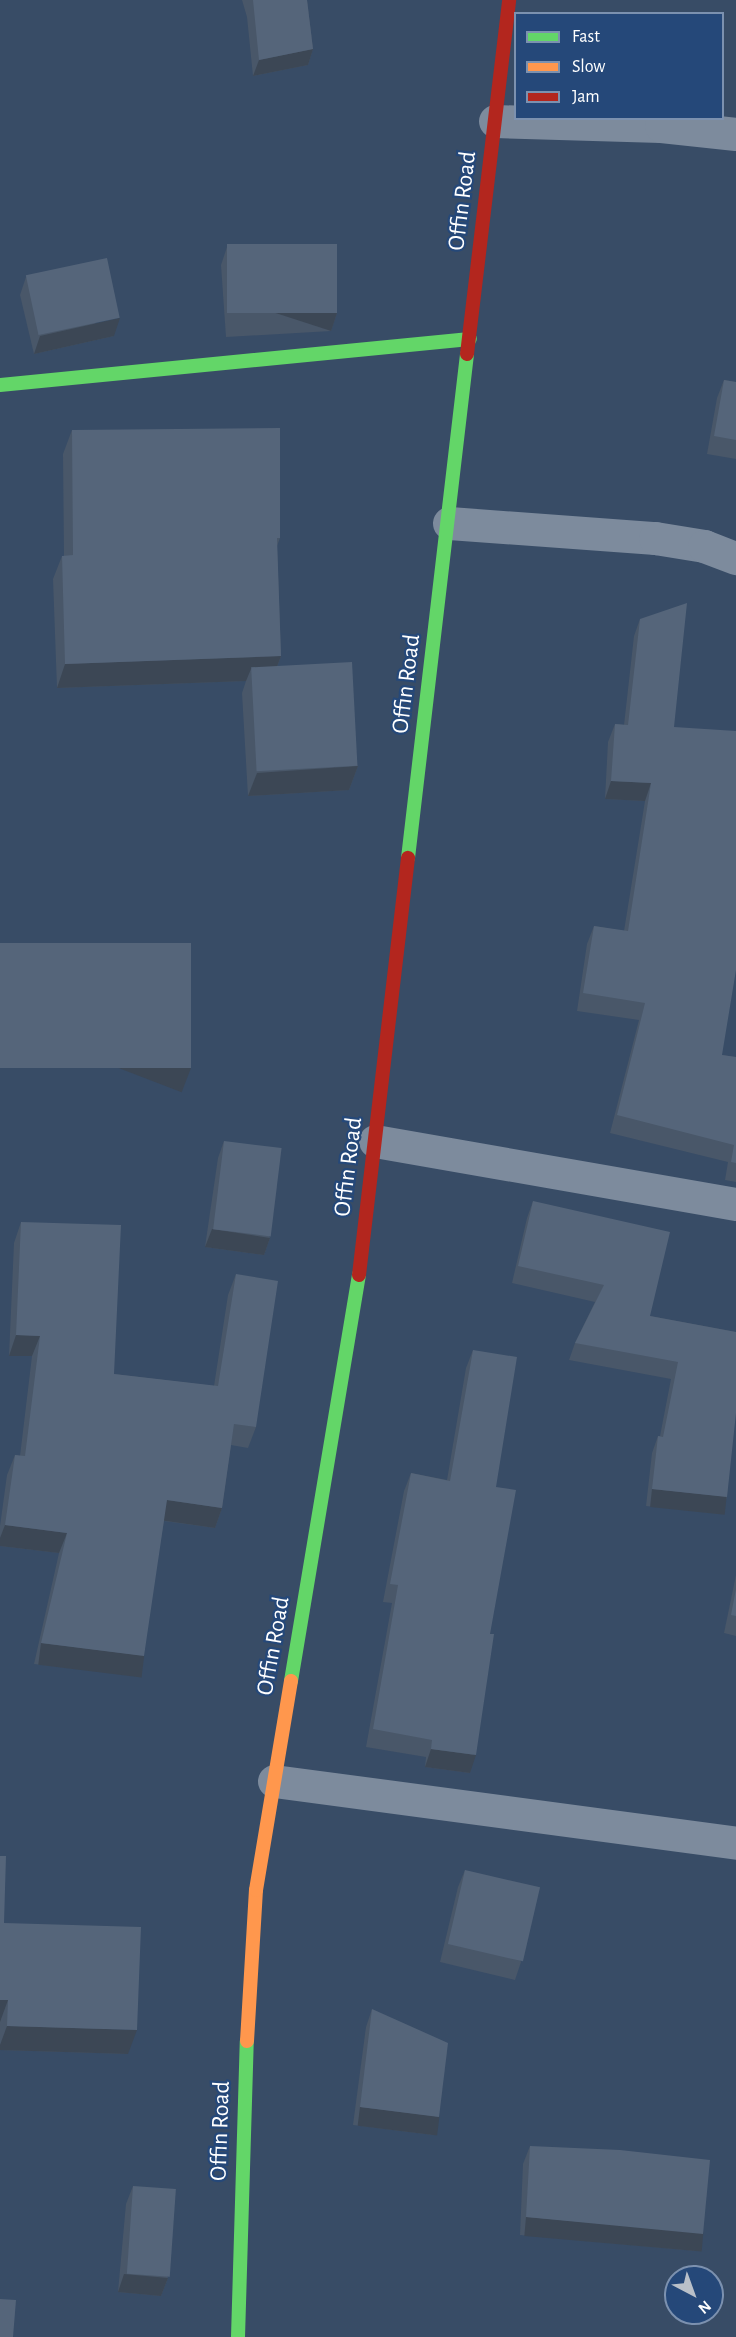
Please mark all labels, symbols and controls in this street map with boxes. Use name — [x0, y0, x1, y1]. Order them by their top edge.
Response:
legend — [514, 12, 724, 120]
text: Fast — [572, 28, 600, 46]
text: Slow — [572, 58, 605, 76]
text: Jam — [572, 88, 600, 106]
street label: Offin Road — [443, 150, 483, 252]
street label: Offin Road — [387, 633, 427, 735]
street label: Offin Road — [329, 1116, 369, 1218]
street label: Offin Road — [251, 1594, 297, 1698]
street label: Offin Road — [205, 2081, 237, 2181]
north arrow — [664, 2265, 724, 2325]
text: N — [695, 2297, 714, 2317]

